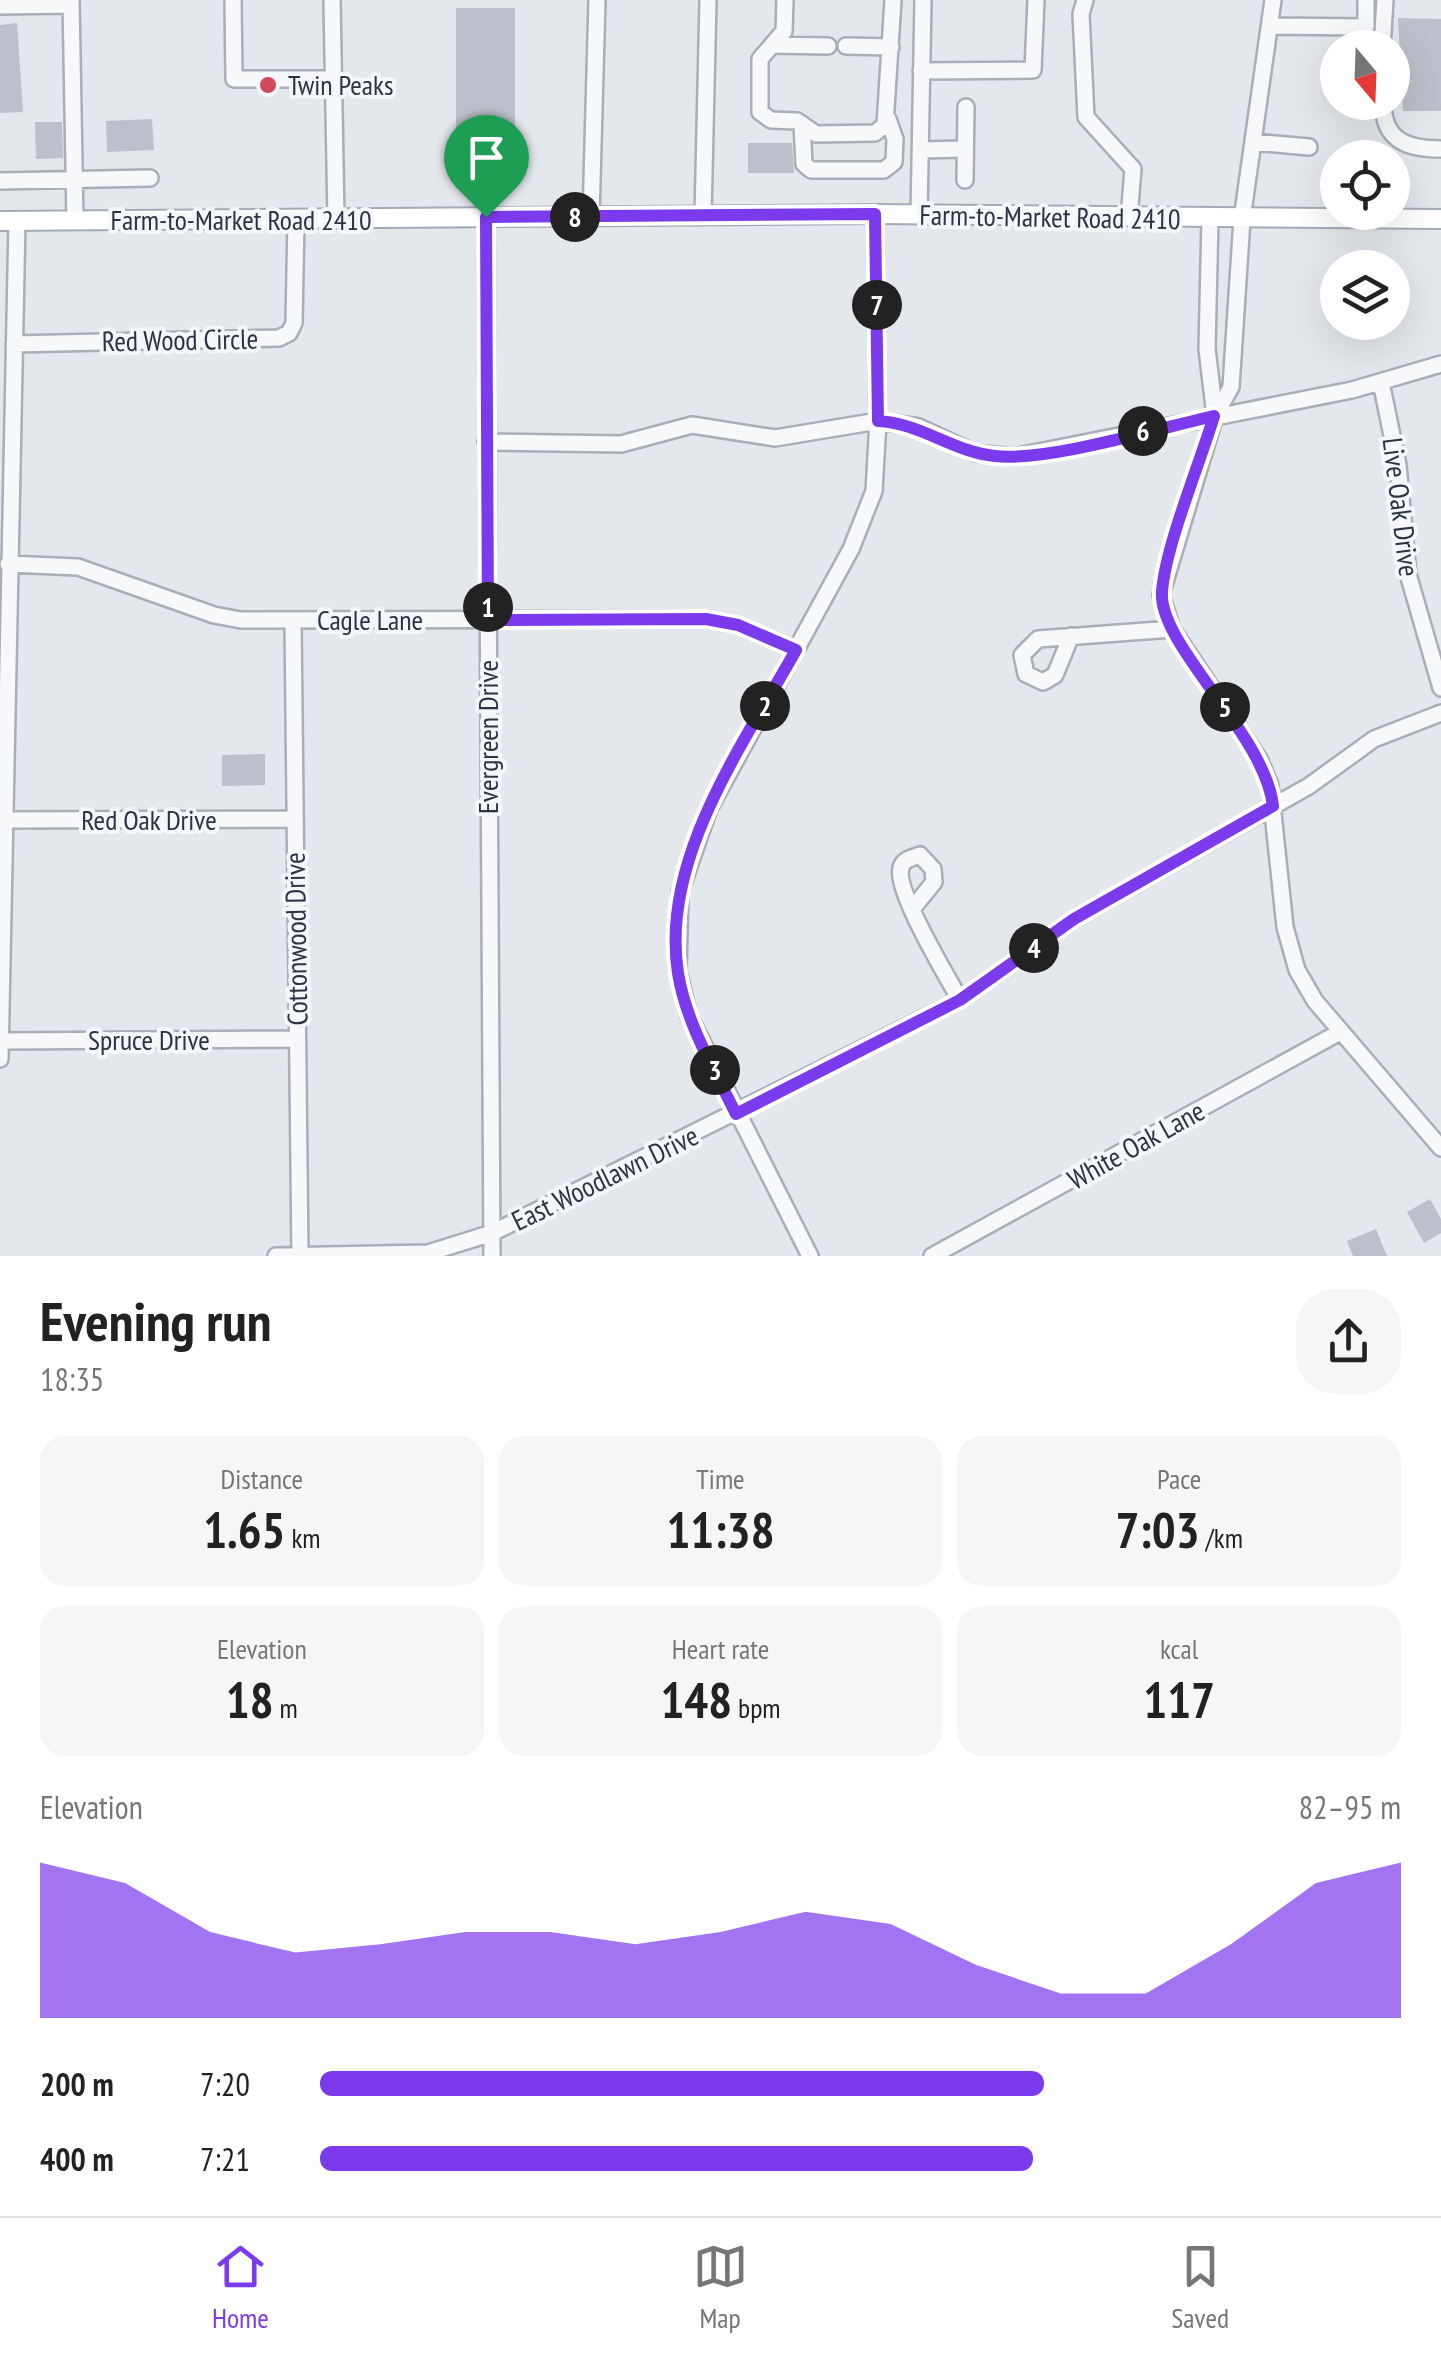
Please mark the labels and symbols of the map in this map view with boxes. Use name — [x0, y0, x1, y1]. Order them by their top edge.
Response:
north arrow — [1320, 30, 1410, 120]
place label: Twin Peaks — [288, 66, 393, 103]
marker: Twin Peaks — [257, 74, 279, 96]
pin — [444, 115, 529, 218]
pin: 8 — [550, 192, 600, 242]
street label: Farm-to-Market Road 2410 — [919, 196, 1181, 237]
street label: Farm-to-Market Road 2410 — [110, 201, 372, 238]
pin: 7 — [852, 280, 902, 330]
street label: Red Wood Circle — [102, 320, 258, 359]
pin: 6 — [1118, 406, 1168, 456]
street label: Live Oak Drive — [1375, 435, 1428, 578]
pin: 1 — [463, 582, 513, 632]
street label: Cagle Lane — [317, 601, 423, 638]
street label: Evergreen Drive — [469, 660, 506, 814]
pin: 2 — [740, 681, 790, 731]
pin: 5 — [1200, 682, 1250, 732]
street label: Red Oak Drive — [81, 801, 217, 838]
street label: Cottonwood Drive — [275, 852, 316, 1026]
pin: 4 — [1009, 923, 1059, 973]
street label: Spruce Drive — [88, 1021, 210, 1058]
pin: 3 — [690, 1045, 740, 1095]
street label: White Oak Lane — [1061, 1092, 1211, 1197]
street label: East Woodlawn Drive — [505, 1116, 704, 1239]

